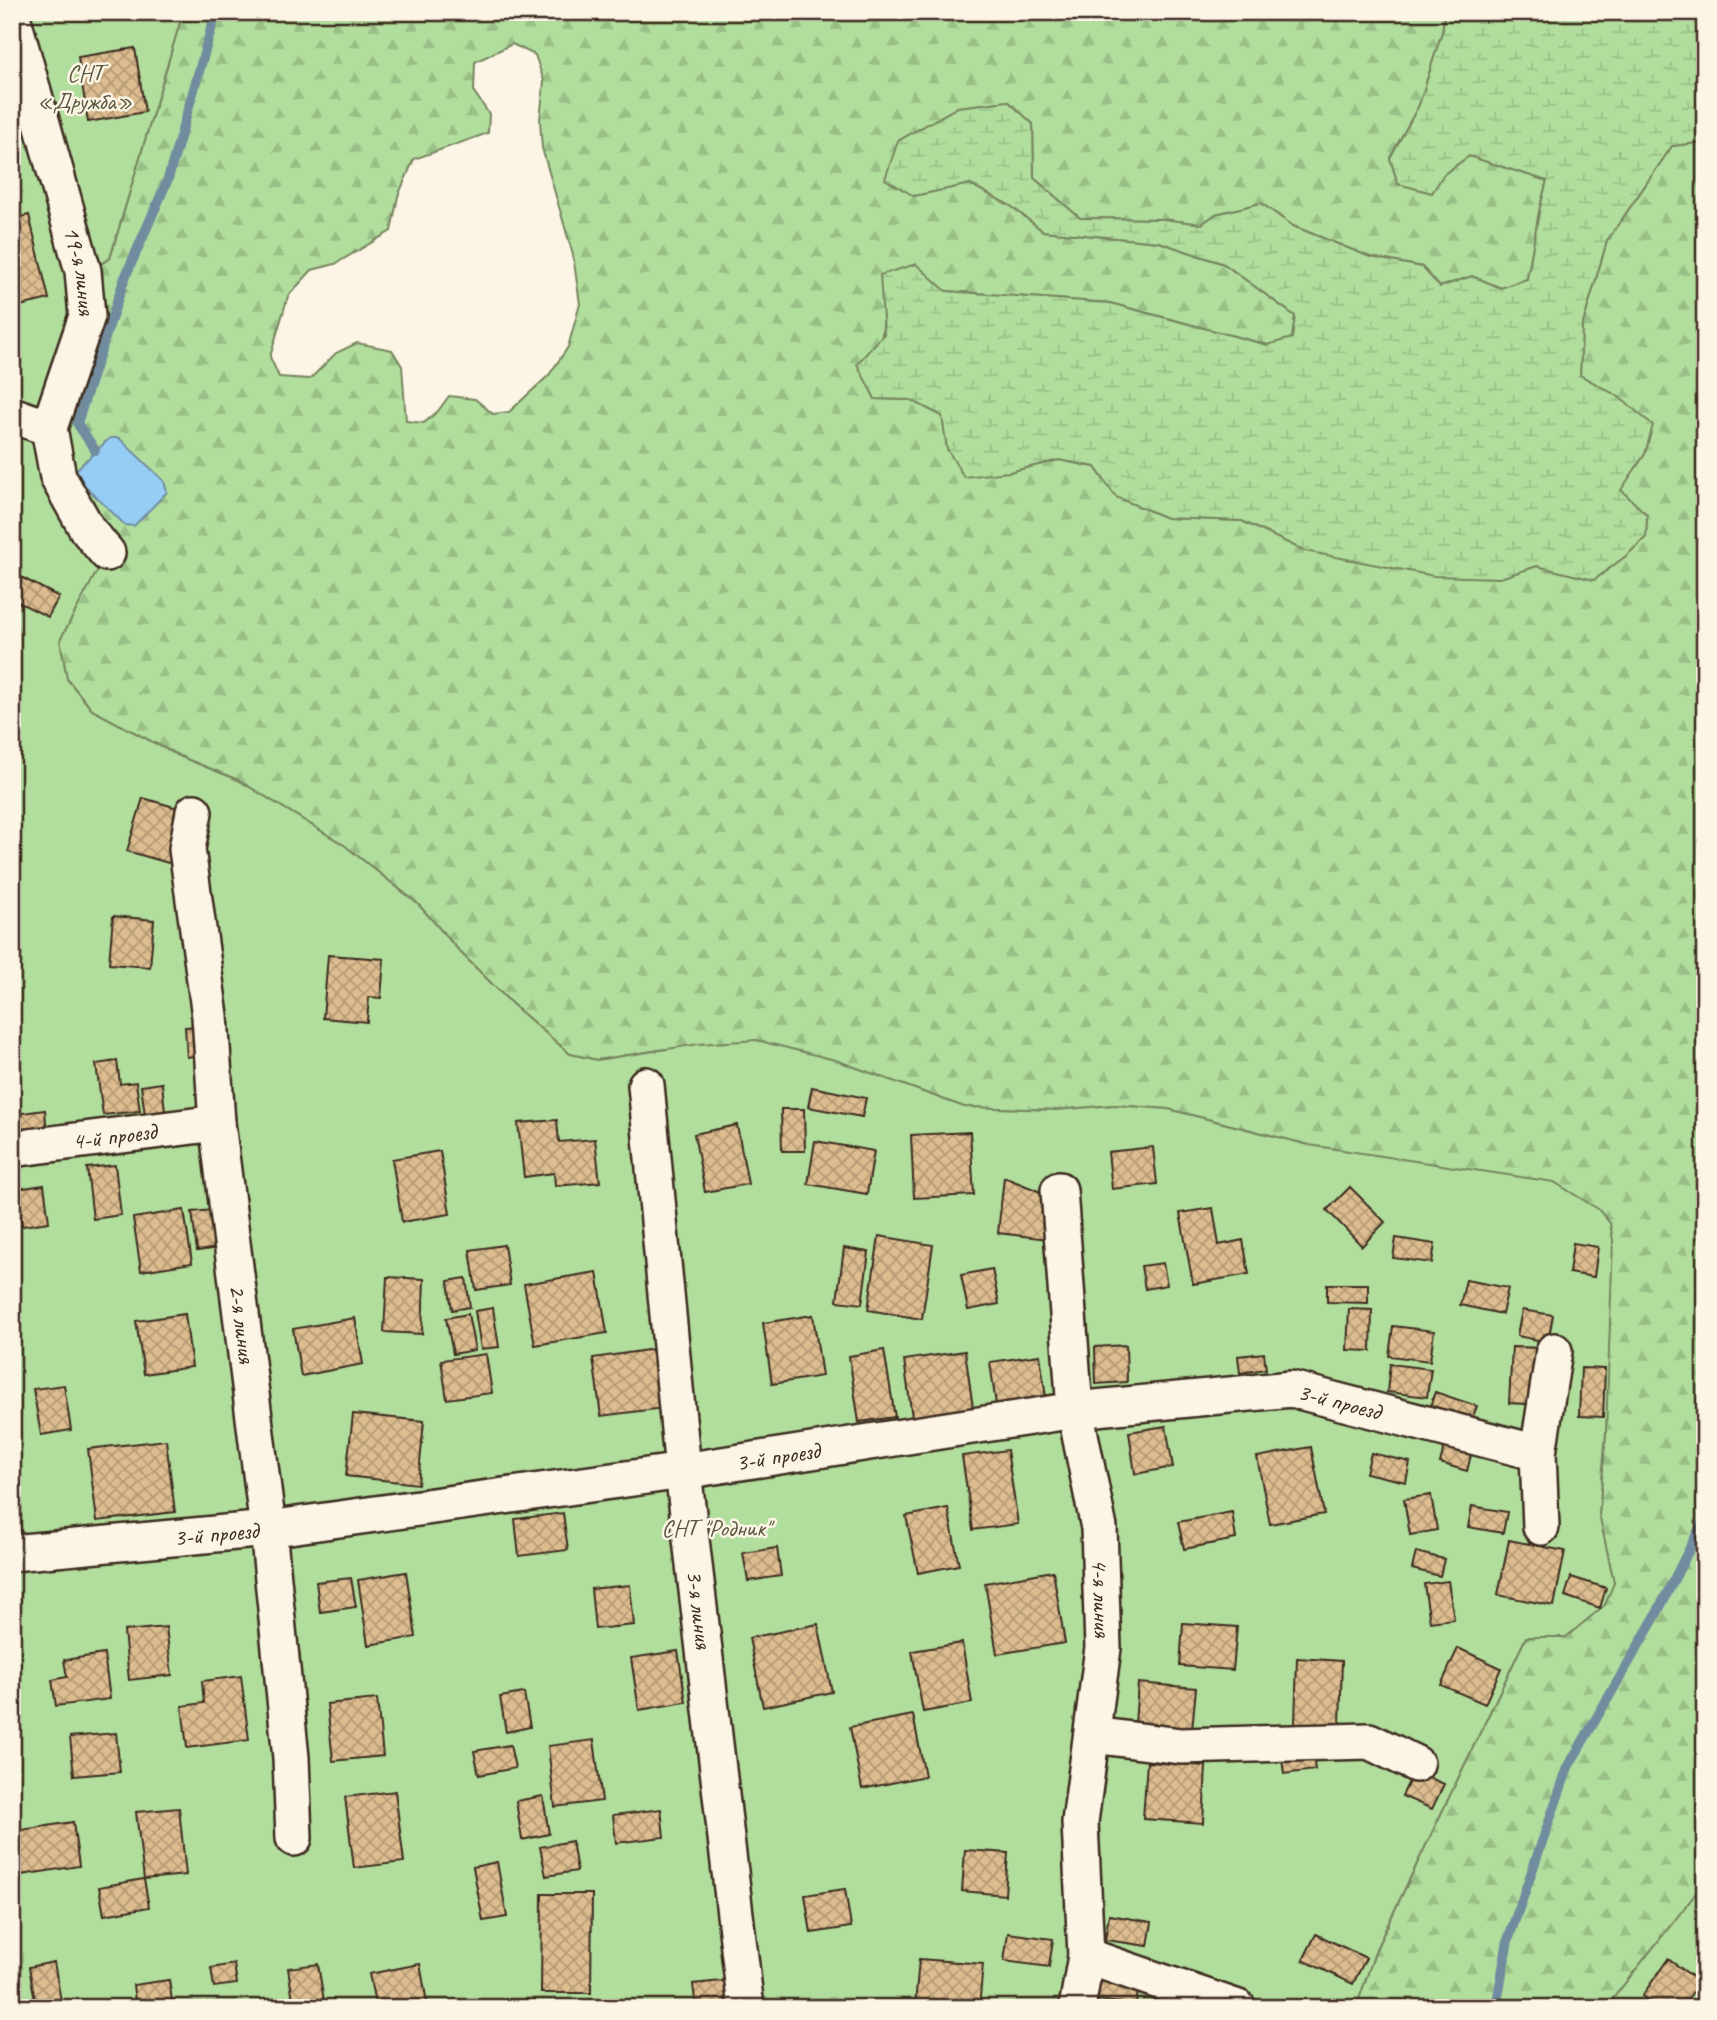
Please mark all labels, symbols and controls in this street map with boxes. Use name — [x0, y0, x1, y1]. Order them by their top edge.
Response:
park label: СНТ «Дружба» — [37, 58, 133, 116]
street label: 19-я линия — [56, 223, 102, 318]
street label: 4-й проезд — [70, 1116, 160, 1156]
street label: 2-я линия — [222, 1283, 262, 1366]
street label: 3-й проезд — [1295, 1376, 1387, 1427]
street label: 3-й проезд — [734, 1435, 824, 1478]
park label: СНТ ''Родник'' — [661, 1513, 775, 1543]
street label: 3-й проезд — [173, 1515, 262, 1553]
street label: 4-я линия — [1085, 1558, 1118, 1639]
street label: 3-я линия — [680, 1568, 719, 1652]

